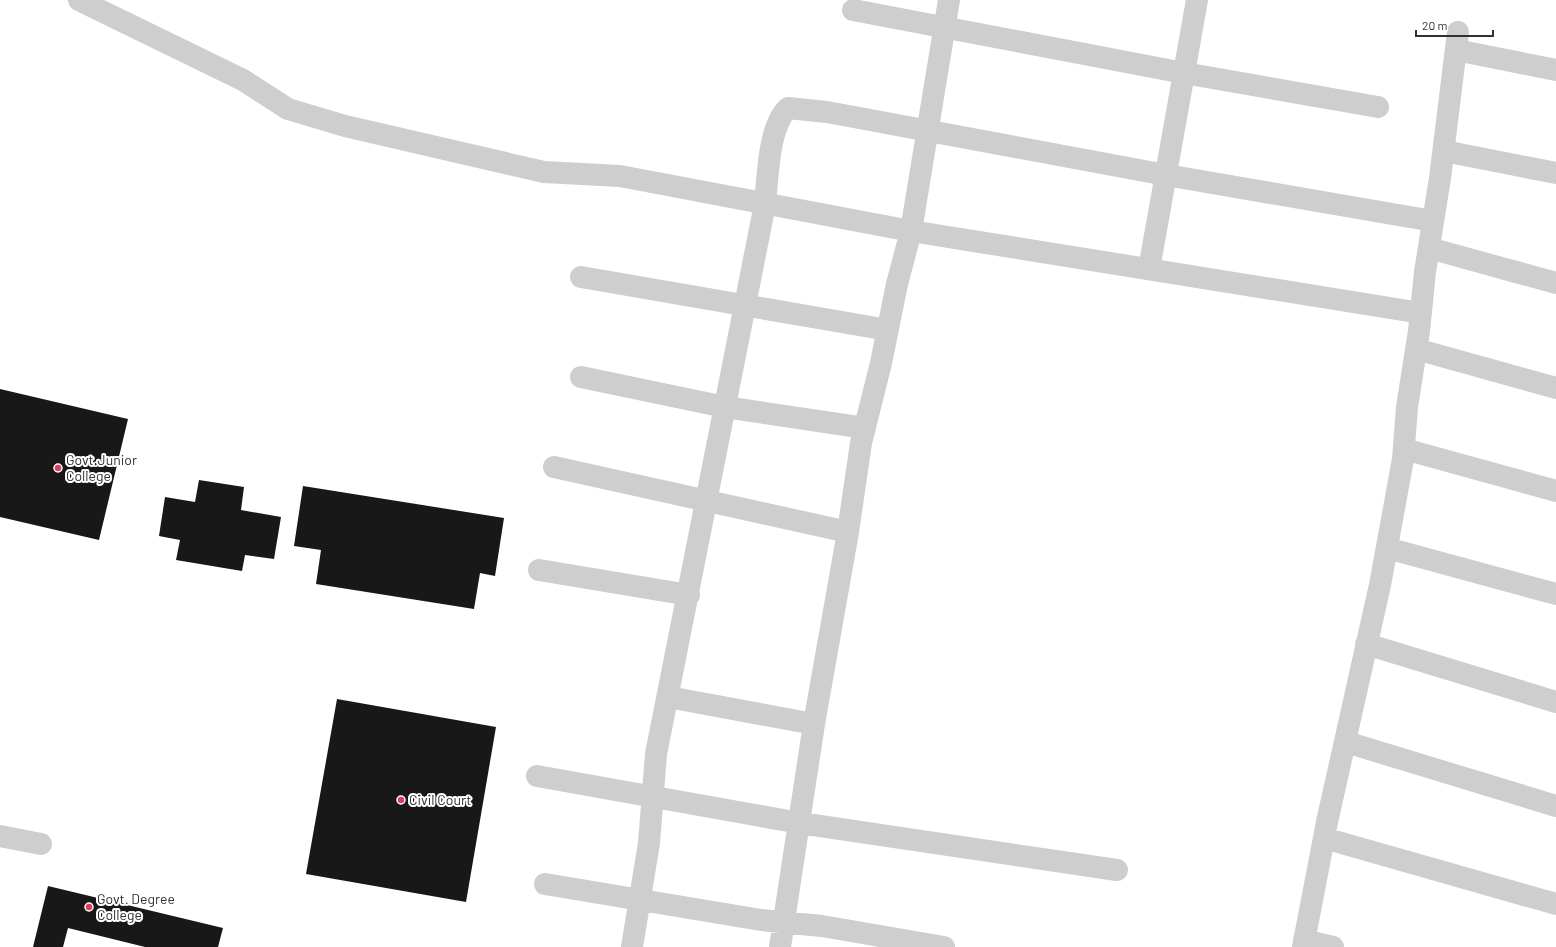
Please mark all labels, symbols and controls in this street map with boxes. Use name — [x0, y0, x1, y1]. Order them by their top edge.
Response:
scale bar — [1416, 12, 1493, 38]
text: 20 m — [1422, 18, 1448, 32]
place label: Govt.Junior College — [66, 451, 137, 484]
marker: Govt.Junior College — [53, 463, 63, 473]
place label: Civil Court — [409, 791, 471, 808]
marker: Civil Court — [396, 795, 406, 805]
place label: Govt. Degree College — [97, 890, 175, 923]
marker: Govt. Degree College — [84, 902, 94, 912]

